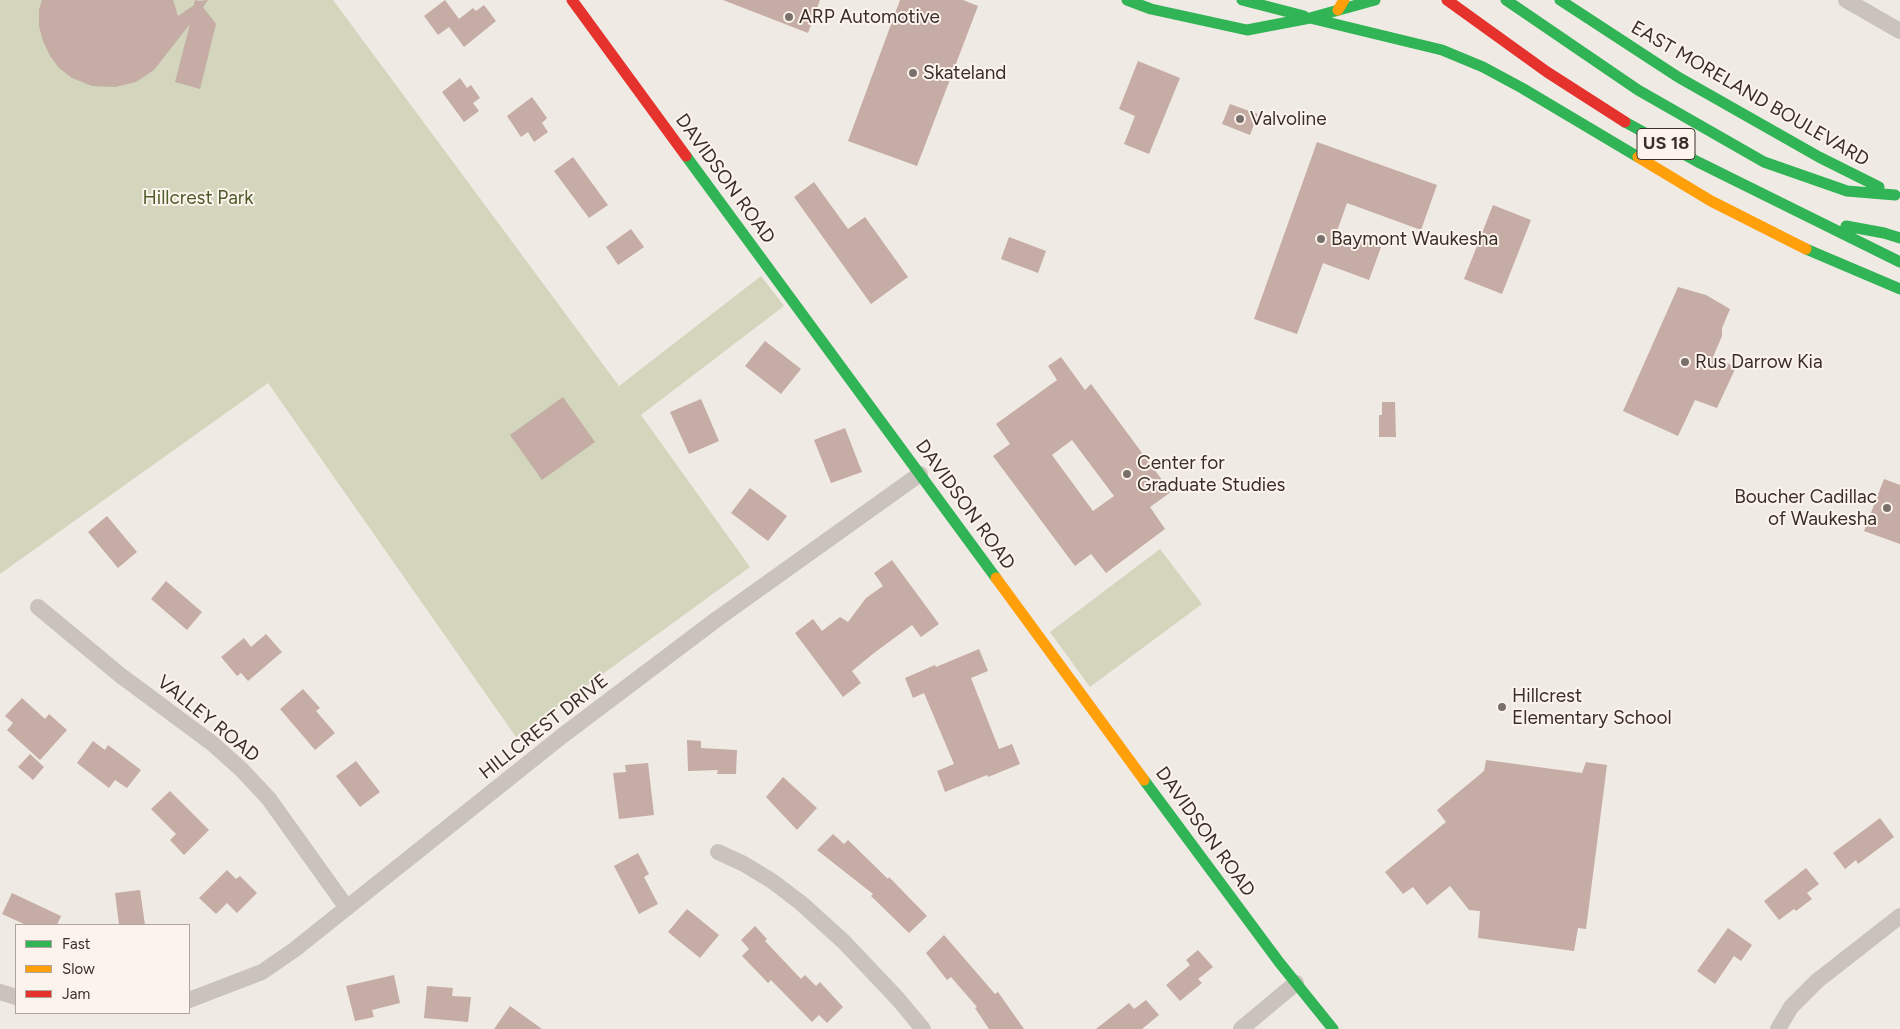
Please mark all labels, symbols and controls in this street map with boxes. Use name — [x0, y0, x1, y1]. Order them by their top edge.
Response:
place label: ARP Automotive — [799, 6, 940, 28]
marker: ARP Automotive — [783, 11, 795, 23]
street label: EAST MORELAND BOULEVARD — [1627, 16, 1873, 172]
place label: Skateland — [923, 62, 1006, 84]
marker: Skateland — [907, 67, 919, 79]
place label: Valvoline — [1250, 108, 1327, 130]
street label: DAVIDSON ROAD — [670, 110, 780, 248]
marker: Valvoline — [1234, 113, 1246, 125]
road number: US 18 — [1637, 128, 1695, 160]
park label: Hillcrest Park — [143, 187, 253, 209]
place label: Baymont Waukesha — [1331, 228, 1498, 250]
marker: Baymont Waukesha — [1315, 233, 1327, 245]
place label: Rus Darrow Kia — [1695, 351, 1823, 373]
marker: Rus Darrow Kia — [1679, 356, 1691, 368]
street label: DAVIDSON ROAD — [910, 436, 1020, 574]
place label: Center for Graduate Studies — [1137, 452, 1285, 496]
marker: Center for Graduate Studies — [1121, 468, 1133, 480]
place label: Boucher Cadillac of Waukesha — [1734, 486, 1877, 530]
marker: Boucher Cadillac of Waukesha — [1881, 502, 1893, 514]
street label: HILLCREST DRIVE — [475, 670, 613, 784]
street label: VALLEY ROAD — [152, 671, 264, 767]
place label: Hillcrest Elementary School — [1512, 685, 1672, 729]
marker: Hillcrest Elementary School — [1496, 701, 1508, 713]
street label: DAVIDSON ROAD — [1150, 763, 1260, 901]
legend — [15, 924, 190, 1014]
text: Fast — [62, 935, 90, 953]
text: Slow — [62, 960, 95, 978]
text: Jam — [62, 985, 90, 1003]

